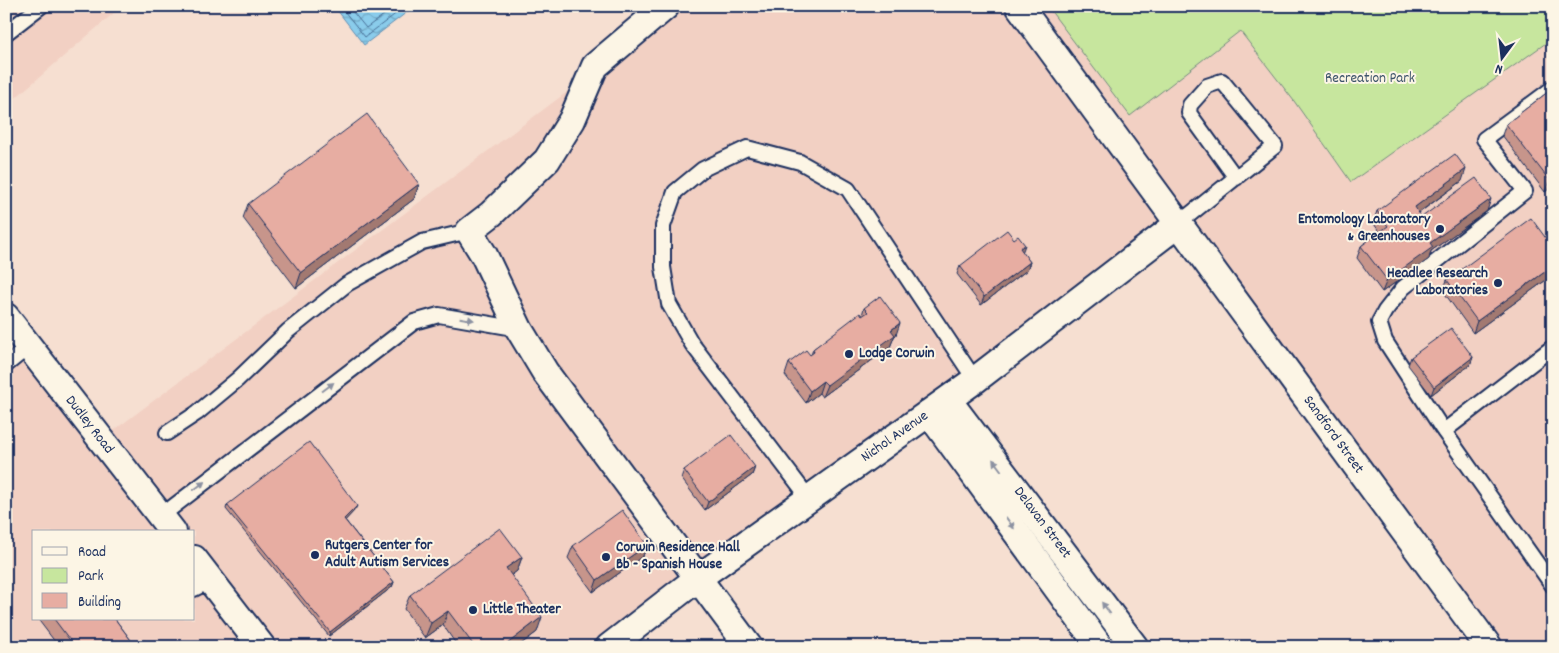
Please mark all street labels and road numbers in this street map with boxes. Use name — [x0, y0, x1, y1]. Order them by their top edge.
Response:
street label: Dudley Road — [59, 391, 119, 459]
street label: Sandford Street — [1297, 391, 1369, 479]
street label: Nichol Avenue — [857, 405, 933, 468]
street label: Delavan Street — [1008, 482, 1077, 564]

